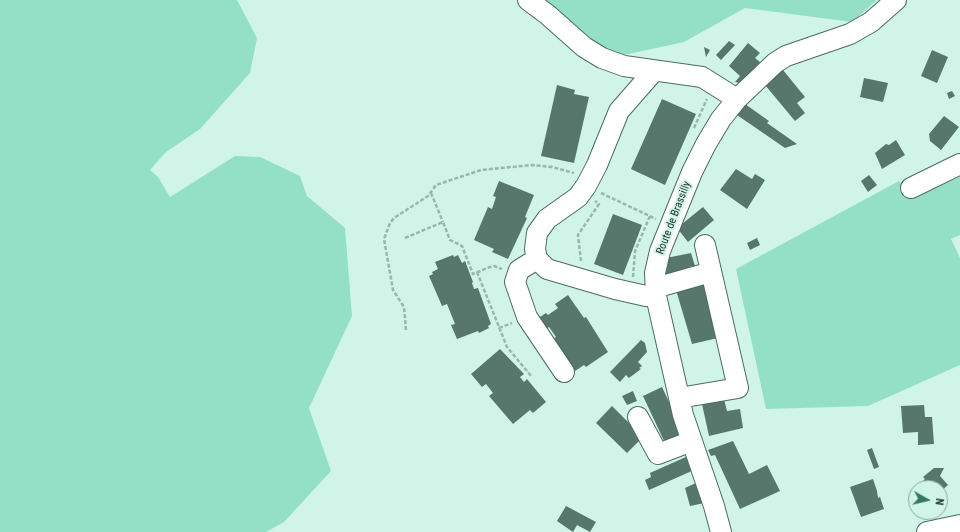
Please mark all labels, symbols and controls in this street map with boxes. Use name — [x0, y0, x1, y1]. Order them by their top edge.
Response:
street label: Route de Brassilly — [654, 180, 694, 256]
north arrow — [908, 480, 948, 520]
text: N — [932, 497, 946, 506]

